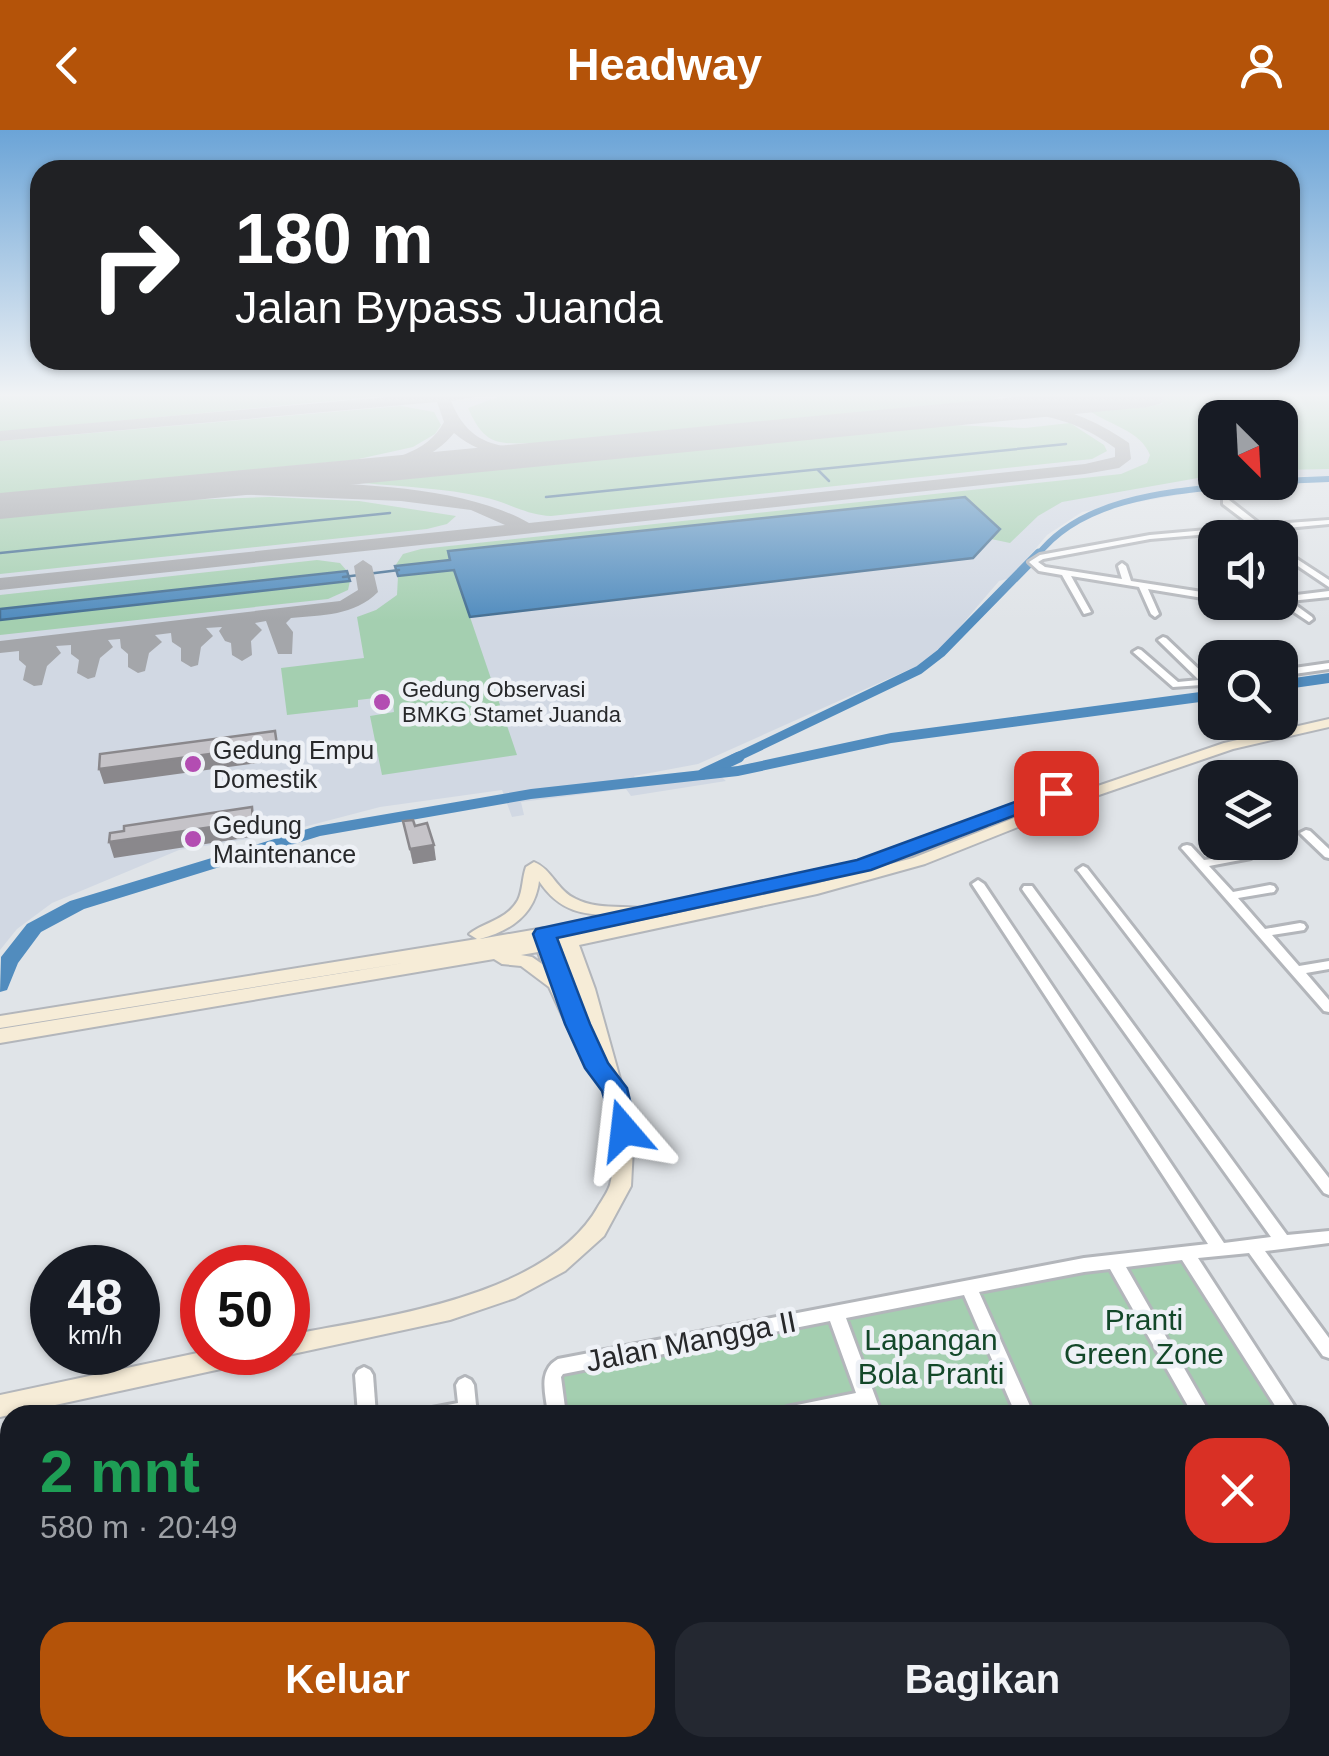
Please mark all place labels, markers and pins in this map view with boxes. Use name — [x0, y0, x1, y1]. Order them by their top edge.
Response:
place label: Gedung Observasi BMKG Stamet Juanda — [402, 677, 622, 727]
marker: Gedung Observasi BMKG Stamet Juanda — [371, 691, 393, 713]
place label: Gedung Empu Domestik — [213, 736, 374, 793]
pin — [1014, 751, 1099, 836]
marker: Gedung Empu Domestik — [182, 753, 204, 775]
place label: Gedung Maintenance — [213, 811, 356, 868]
marker: Gedung Maintenance — [182, 828, 204, 850]

